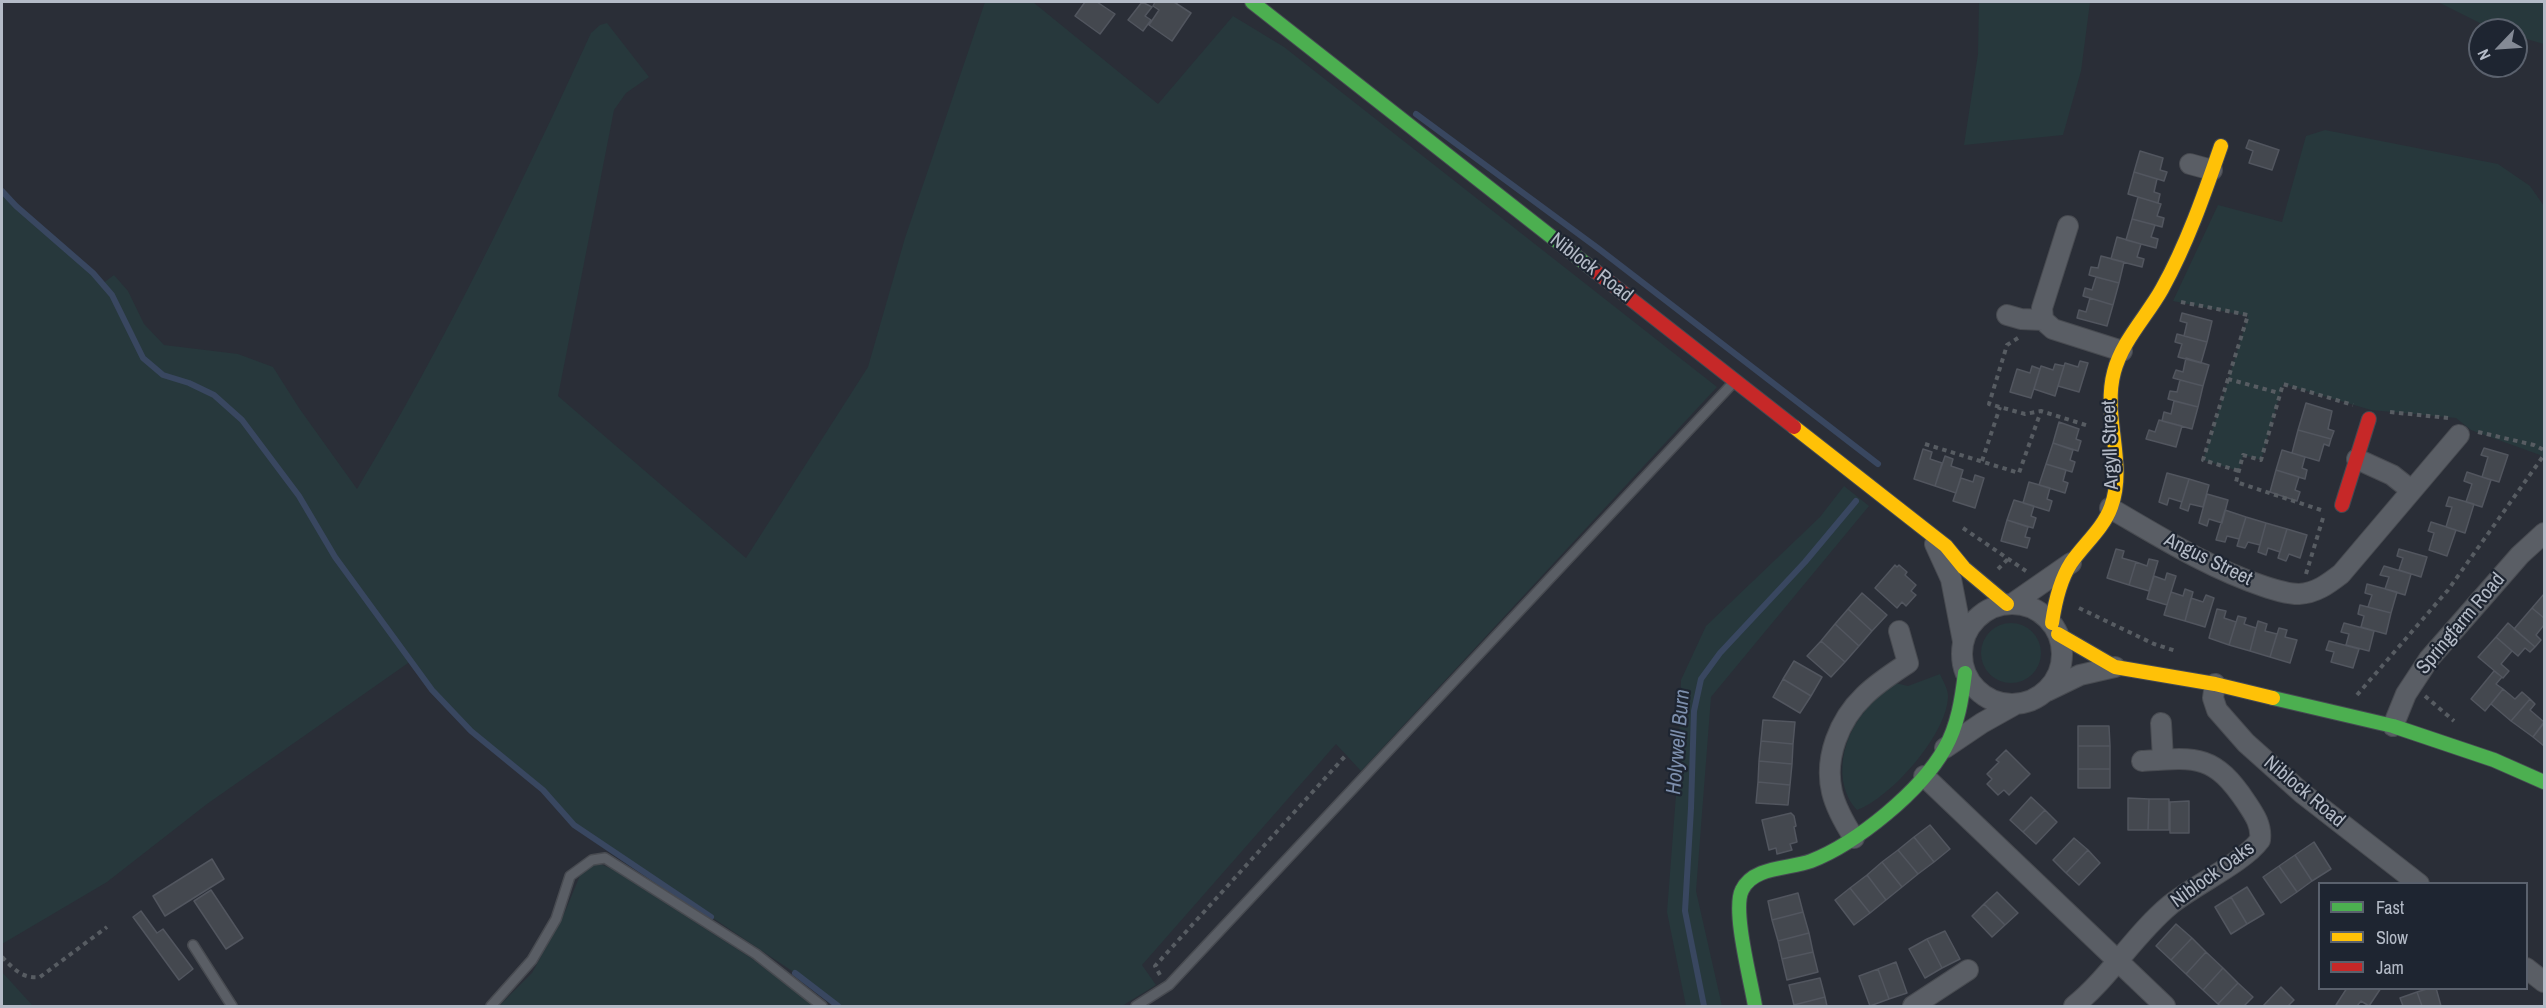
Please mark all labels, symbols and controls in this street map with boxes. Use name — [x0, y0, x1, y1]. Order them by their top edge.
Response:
north arrow — [2468, 18, 2528, 78]
text: N — [2472, 46, 2495, 64]
street label: Niblock Road — [1545, 228, 1637, 308]
street label: Argyll Street — [2097, 400, 2125, 490]
street label: Angus Street — [2160, 528, 2256, 592]
street label: Springfarm Road — [2412, 568, 2510, 680]
water label: Holywell Burn — [1662, 688, 1696, 796]
street label: Niblock Road — [2259, 751, 2349, 833]
street label: Niblock Oaks — [2166, 837, 2260, 913]
legend — [2318, 882, 2528, 990]
text: Fast — [2376, 895, 2404, 920]
text: Slow — [2376, 925, 2408, 950]
text: Jam — [2376, 955, 2404, 980]

